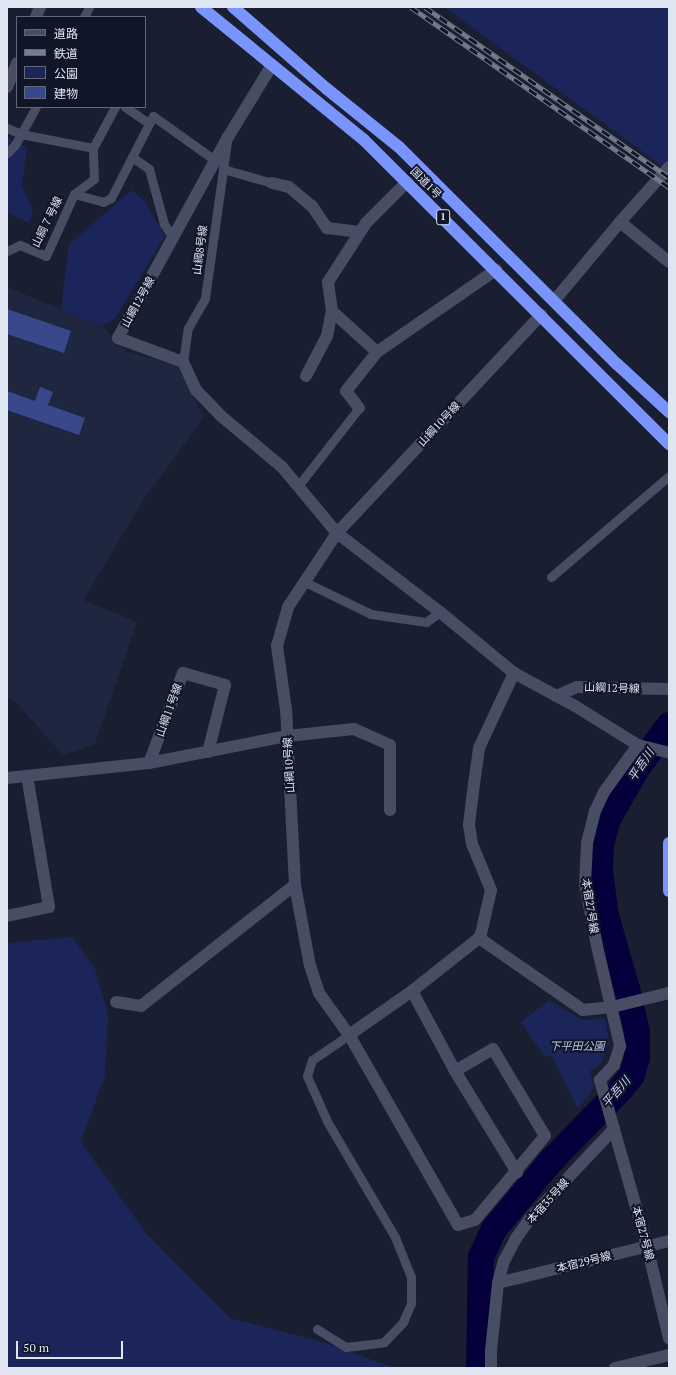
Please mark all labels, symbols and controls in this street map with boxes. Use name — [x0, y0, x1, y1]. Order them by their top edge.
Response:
legend — [16, 16, 146, 108]
text: 道路 — [54, 26, 78, 41]
text: 鉄道 — [54, 46, 78, 61]
text: 公園 — [54, 66, 78, 81]
text: 建物 — [54, 86, 78, 101]
street label: 国道1号 — [408, 165, 444, 201]
street label: 山綱７号線 — [29, 194, 65, 250]
road number: 1 — [436, 209, 450, 225]
street label: 山綱8号線 — [190, 224, 210, 276]
street label: 山綱12号線 — [119, 274, 157, 330]
street label: 山綱10号線 — [415, 399, 463, 449]
street label: 山綱12号線 — [584, 680, 640, 696]
street label: 山綱11号線 — [153, 682, 185, 738]
street label: 山綱10号線 — [281, 737, 297, 793]
water label: 平吾川 — [625, 746, 657, 784]
street label: 本宿27号線 — [579, 877, 601, 935]
park label: 下平田公園 — [550, 1039, 604, 1053]
water label: 平吾川 — [599, 1074, 633, 1110]
street label: 本宿35号線 — [524, 1176, 572, 1226]
street label: 本宿27号線 — [629, 1204, 657, 1262]
street label: 本宿29号線 — [555, 1249, 613, 1275]
scale bar — [18, 1333, 125, 1359]
text: 50 m — [23, 1340, 49, 1355]

